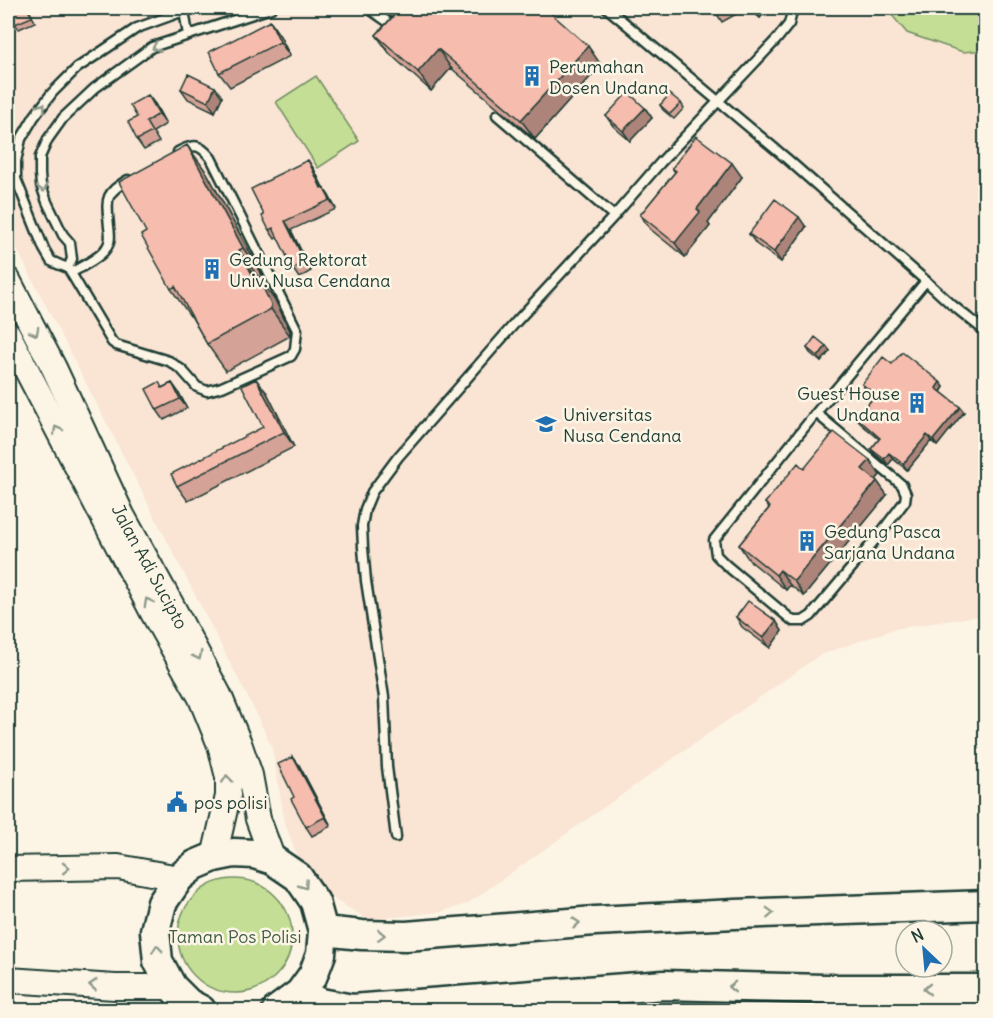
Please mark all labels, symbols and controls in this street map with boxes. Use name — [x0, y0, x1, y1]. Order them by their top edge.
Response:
one-way arrow — [151, 40, 162, 52]
place label: Perumahan Dosen Undana — [549, 55, 669, 99]
building icon: Perumahan Dosen Undana — [520, 64, 544, 88]
one-way arrow — [34, 102, 45, 113]
one-way arrow — [36, 182, 48, 193]
place label: Gedung Rektorat Univ. Nusa Cendana — [229, 248, 391, 292]
building icon: Gedung Rektorat Univ. Nusa Cendana — [200, 257, 224, 281]
one-way arrow — [28, 326, 39, 336]
place label: Guest House Undana — [797, 382, 900, 426]
building icon: Guest House Undana — [905, 391, 929, 415]
place label: Universitas Nusa Cendana — [563, 403, 682, 447]
school or university icon: Universitas Nusa Cendana — [534, 412, 558, 436]
one-way arrow — [53, 425, 65, 436]
street label: Jalan Adi Sucipto — [107, 500, 194, 633]
place label: Gedung Pasca Sarjana Undana — [824, 520, 955, 564]
building icon: Gedung Pasca Sarjana Undana — [795, 529, 819, 553]
one-way arrow — [144, 598, 155, 609]
one-way arrow — [191, 650, 203, 661]
one-way arrow — [221, 774, 234, 784]
public building icon: pos polisi — [165, 790, 189, 814]
place label: pos polisi — [194, 791, 268, 814]
one-way arrow — [61, 861, 70, 874]
one-way arrow — [297, 878, 308, 889]
one-way arrow — [766, 906, 775, 919]
one-way arrow — [571, 916, 580, 929]
north arrow — [894, 919, 954, 979]
text: N — [908, 924, 927, 947]
park label: Taman Pos Polisi — [168, 925, 302, 948]
one-way arrow — [377, 929, 386, 942]
one-way arrow — [151, 944, 164, 953]
one-way arrow — [88, 979, 97, 992]
one-way arrow — [728, 981, 737, 993]
one-way arrow — [923, 983, 932, 995]

